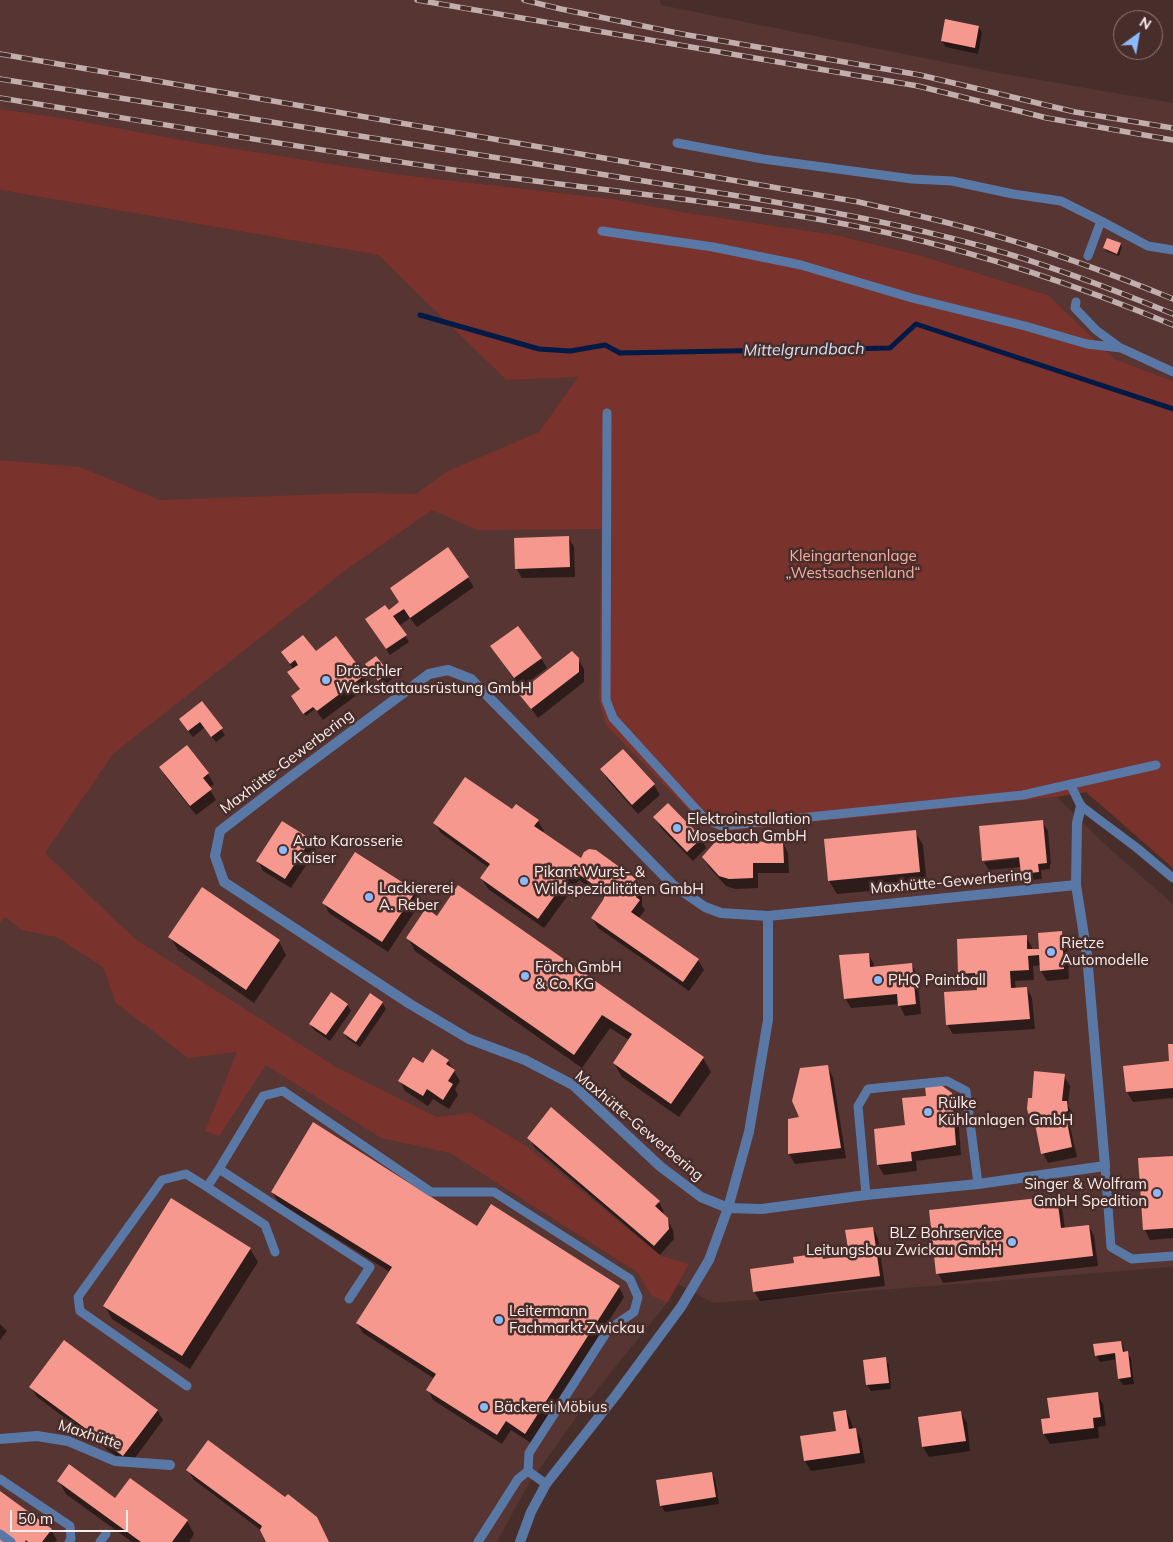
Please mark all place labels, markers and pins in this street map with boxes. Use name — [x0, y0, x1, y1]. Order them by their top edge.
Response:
place label: Dröschler Werkstattausrüstung GmbH — [336, 662, 532, 697]
marker: Dröschler Werkstattausrüstung GmbH — [320, 674, 332, 686]
place label: Elektroinstallation Mosebach GmbH — [687, 810, 811, 845]
marker: Elektroinstallation Mosebach GmbH — [671, 822, 683, 834]
place label: Auto Karosserie Kaiser — [293, 832, 403, 867]
marker: Auto Karosserie Kaiser — [277, 844, 289, 856]
place label: Pikant Wurst- & Wildspezialitäten GmbH — [534, 863, 704, 898]
marker: Pikant Wurst- & Wildspezialitäten GmbH — [518, 875, 530, 887]
place label: Lackiererei A. Reber — [379, 879, 454, 914]
marker: Lackiererei A. Reber — [363, 891, 375, 903]
place label: Rietze Automodelle — [1061, 934, 1149, 969]
marker: Rietze Automodelle — [1045, 946, 1057, 958]
place label: Förch GmbH & Co. KG — [535, 958, 622, 993]
marker: Förch GmbH & Co. KG — [519, 970, 531, 982]
place label: PHQ Paintball — [888, 971, 986, 989]
marker: PHQ Paintball — [872, 974, 884, 986]
place label: Rülke Kühlanlagen GmbH — [938, 1094, 1073, 1129]
marker: Rülke Kühlanlagen GmbH — [922, 1106, 934, 1118]
place label: Singer & Wolfram GmbH Spedition — [1024, 1175, 1147, 1210]
marker: Singer & Wolfram GmbH Spedition — [1151, 1187, 1163, 1199]
place label: BLZ Bohrservice Leitungsbau Zwickau GmbH — [806, 1224, 1002, 1259]
marker: BLZ Bohrservice Leitungsbau Zwickau GmbH — [1006, 1236, 1018, 1248]
place label: Leitermann Fachmarkt Zwickau — [509, 1302, 645, 1337]
marker: Leitermann Fachmarkt Zwickau — [493, 1314, 505, 1326]
place label: Bäckerei Möbius — [494, 1398, 607, 1416]
marker: Bäckerei Möbius — [478, 1401, 490, 1413]

